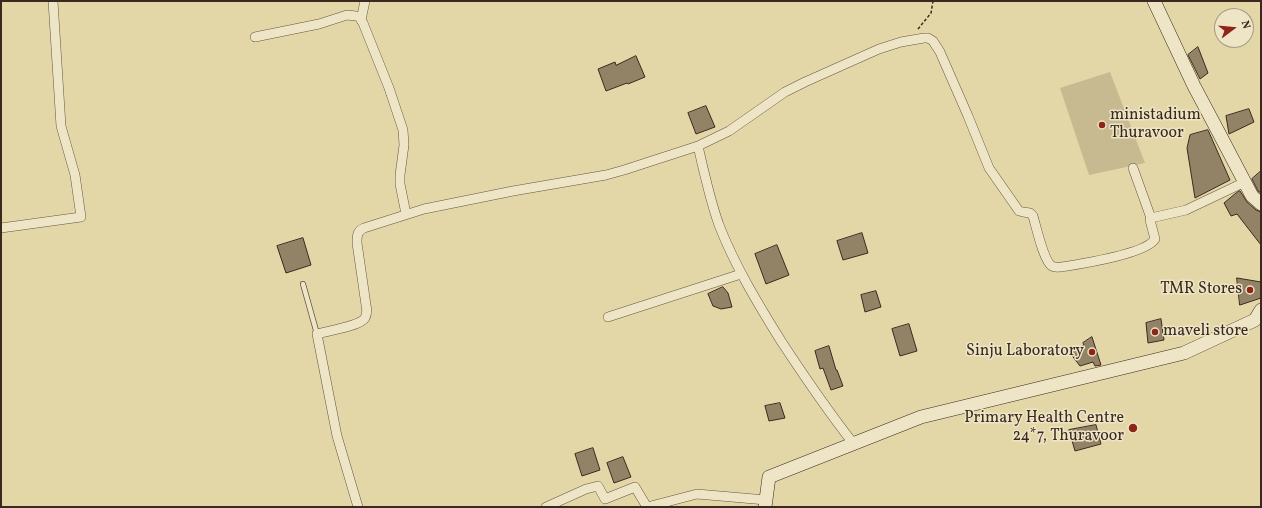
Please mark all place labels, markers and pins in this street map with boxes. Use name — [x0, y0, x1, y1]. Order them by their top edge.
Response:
place label: ministadium Thuravoor — [1110, 106, 1201, 144]
marker: ministadium Thuravoor — [1097, 120, 1107, 130]
place label: TMR Stores — [1160, 280, 1242, 300]
marker: TMR Stores — [1245, 285, 1255, 295]
place label: maveli store — [1163, 322, 1248, 342]
marker: maveli store — [1150, 327, 1160, 337]
place label: Sinju Laboratory — [966, 342, 1084, 362]
marker: Sinju Laboratory — [1087, 347, 1097, 357]
place label: Primary Health Centre 24*7, Thuravoor — [964, 409, 1124, 447]
marker: Primary Health Centre 24*7, Thuravoor — [1127, 422, 1139, 434]

